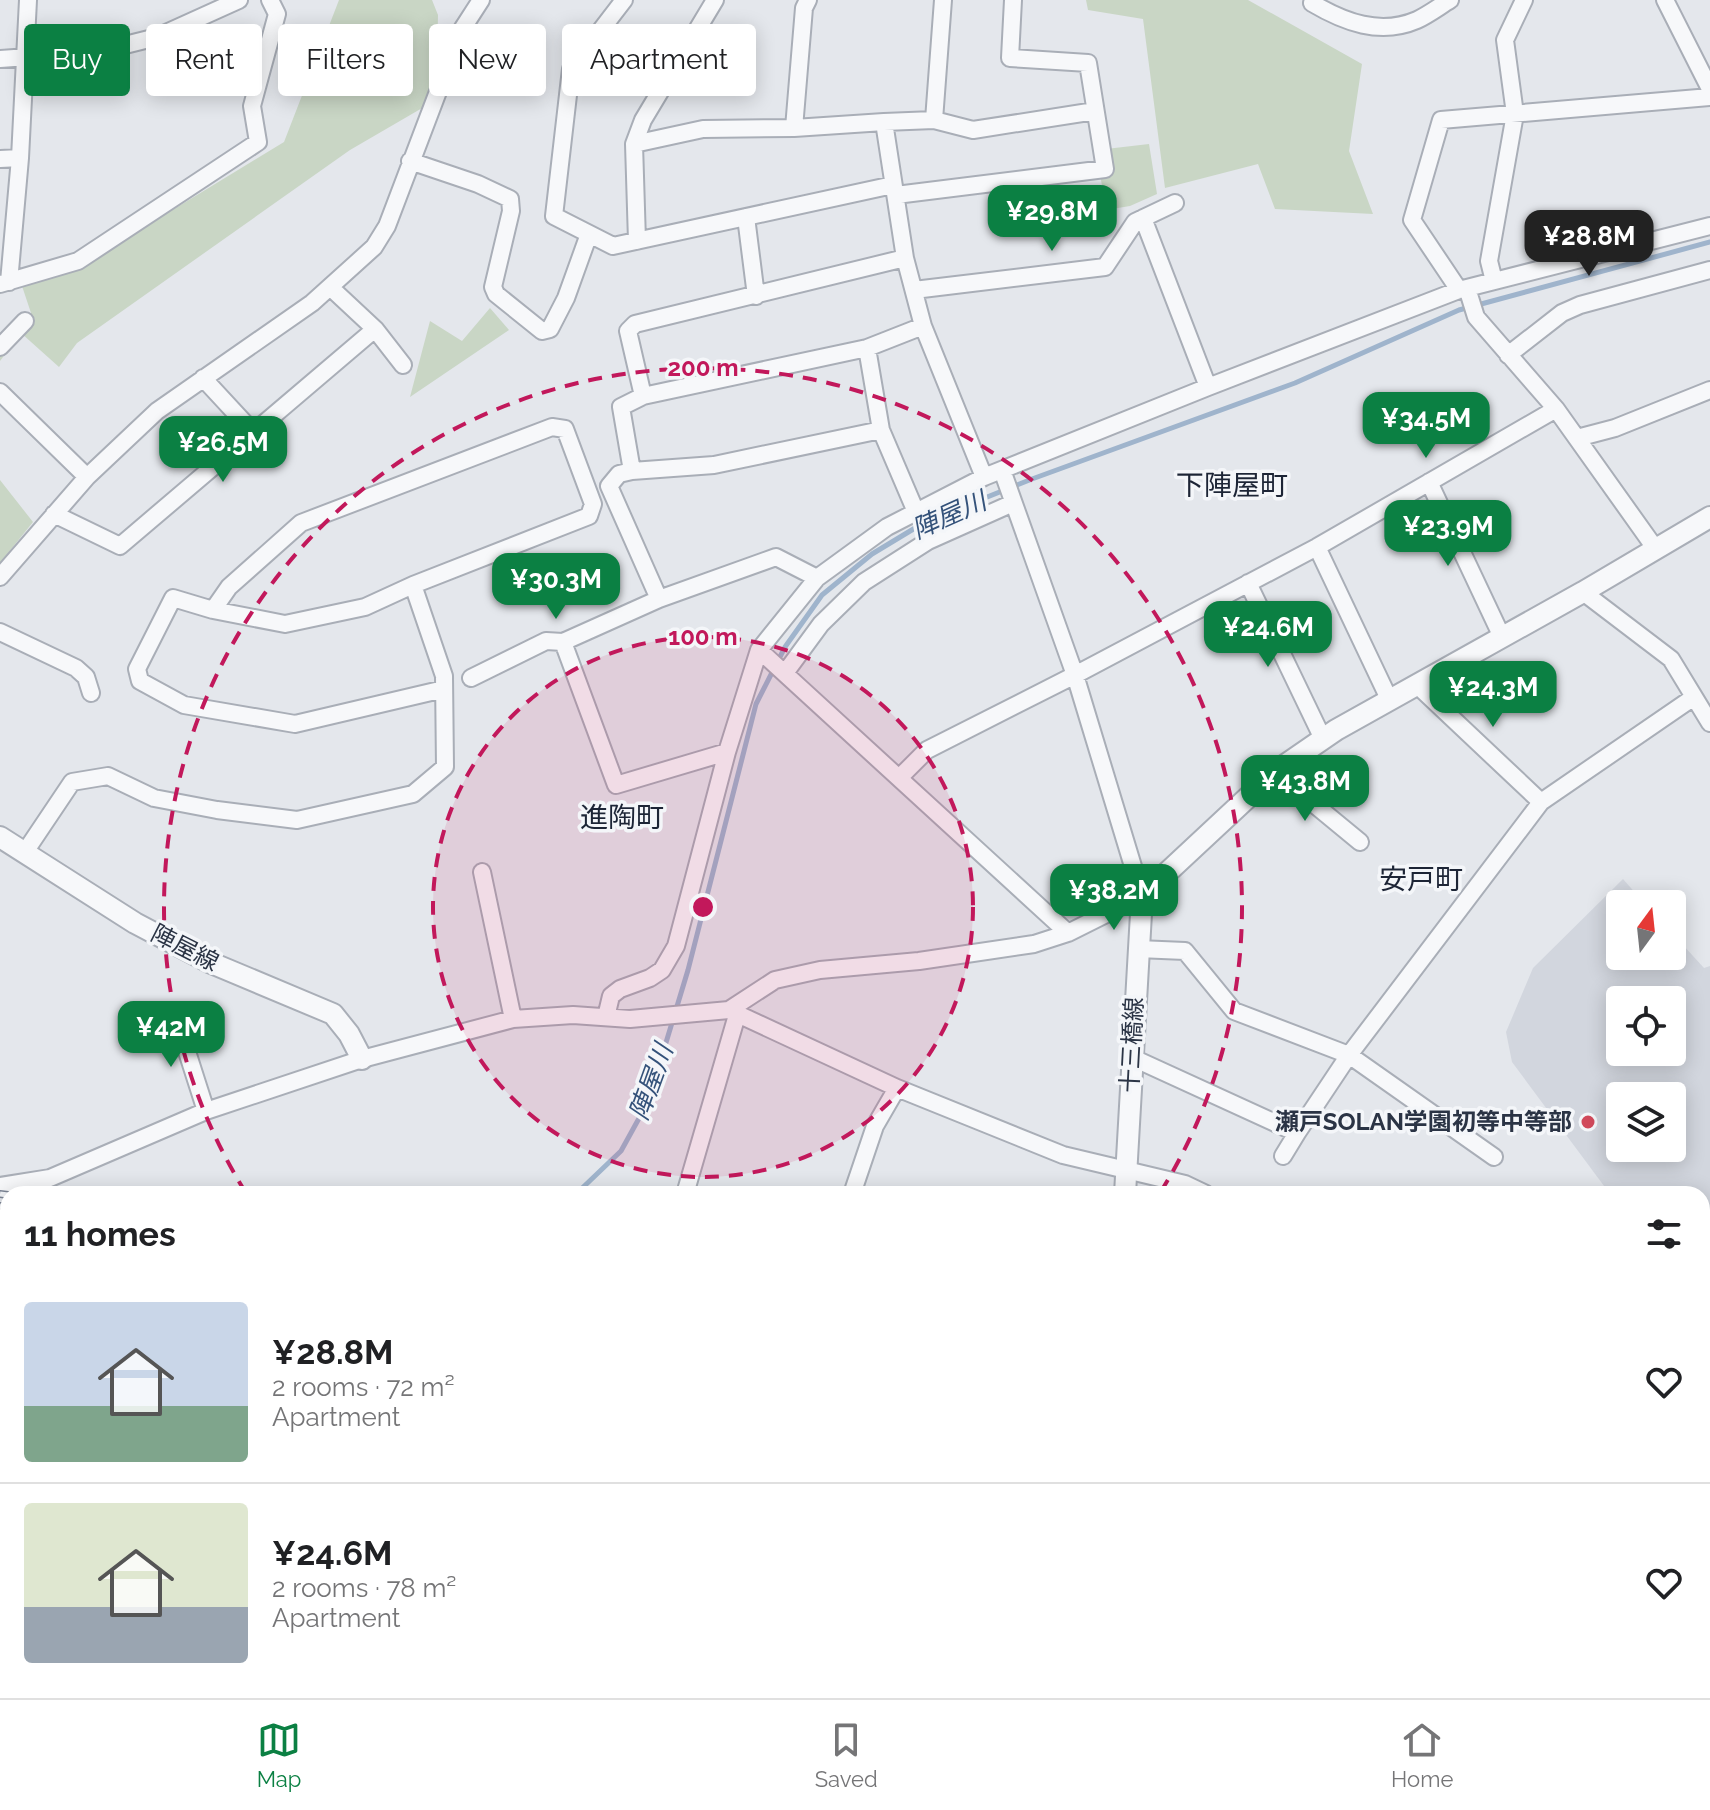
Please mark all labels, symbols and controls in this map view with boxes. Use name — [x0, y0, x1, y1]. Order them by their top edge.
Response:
chip: Buy — [24, 24, 130, 96]
chip: Rent — [146, 24, 262, 96]
chip: Filters — [278, 24, 413, 96]
chip: New — [429, 24, 546, 96]
chip: Apartment — [562, 24, 756, 96]
pin: ¥29.8M — [987, 185, 1117, 253]
text: ¥29.8M — [1006, 196, 1098, 226]
pin: ¥28.8M — [1524, 210, 1654, 278]
text: ¥28.8M — [1543, 221, 1635, 251]
text: 200 m — [667, 353, 739, 382]
pin: ¥34.5M — [1361, 392, 1491, 460]
text: ¥34.5M — [1381, 403, 1471, 433]
pin: ¥26.5M — [158, 416, 288, 484]
text: ¥26.5M — [177, 427, 269, 457]
district label: 下陣屋町 — [1176, 469, 1288, 502]
water label: 陣屋川 — [907, 484, 993, 545]
pin: ¥23.9M — [1383, 500, 1513, 568]
text: ¥23.9M — [1402, 511, 1494, 541]
pin: ¥30.3M — [491, 553, 621, 621]
text: ¥30.3M — [510, 564, 602, 594]
pin: ¥24.6M — [1203, 601, 1333, 669]
text: ¥24.6M — [1222, 612, 1314, 642]
text: 100 m — [668, 622, 738, 651]
pin: ¥24.3M — [1428, 661, 1558, 729]
text: ¥24.3M — [1448, 672, 1538, 702]
pin: ¥43.8M — [1240, 755, 1370, 823]
text: ¥43.8M — [1259, 766, 1351, 796]
district label: 進陶町 — [580, 801, 664, 834]
district label: 安戸町 — [1379, 863, 1463, 896]
pin: ¥38.2M — [1049, 864, 1179, 932]
text: ¥38.2M — [1068, 875, 1160, 905]
north arrow — [1606, 890, 1686, 970]
map controls — [1606, 890, 1686, 1162]
centre of rings — [689, 893, 717, 921]
street label: 陣屋線 — [147, 918, 224, 977]
button: locate — [1606, 986, 1686, 1066]
street label: 十三橋線 — [1115, 996, 1148, 1094]
pin: ¥42M — [124, 1001, 218, 1069]
text: ¥42M — [136, 1012, 206, 1042]
water label: 陣屋川 — [624, 1037, 679, 1124]
button: layers — [1606, 1082, 1686, 1162]
place label: 瀬戸SOLAN学園初等中等部 — [1275, 1107, 1572, 1136]
marker: 瀬戸SOLAN学園初等中等部 — [1579, 1113, 1597, 1131]
icon: filters — [1642, 1212, 1686, 1256]
text: 11 homes — [24, 1214, 176, 1254]
text: ¥28.8M — [272, 1332, 394, 1372]
icon: home — [88, 1334, 184, 1430]
icon: heart — [1642, 1360, 1686, 1404]
text: 2 rooms · 72 m² — [272, 1372, 455, 1402]
text: Apartment — [272, 1402, 401, 1432]
text: ¥24.6M — [272, 1533, 393, 1573]
icon: home — [88, 1535, 184, 1631]
icon: heart — [1642, 1561, 1686, 1605]
text: 2 rooms · 78 m² — [272, 1573, 456, 1603]
text: Apartment — [272, 1603, 401, 1633]
tab: Map — [257, 1718, 301, 1792]
tab: Saved — [815, 1718, 878, 1792]
tab: Home — [1391, 1718, 1453, 1792]

